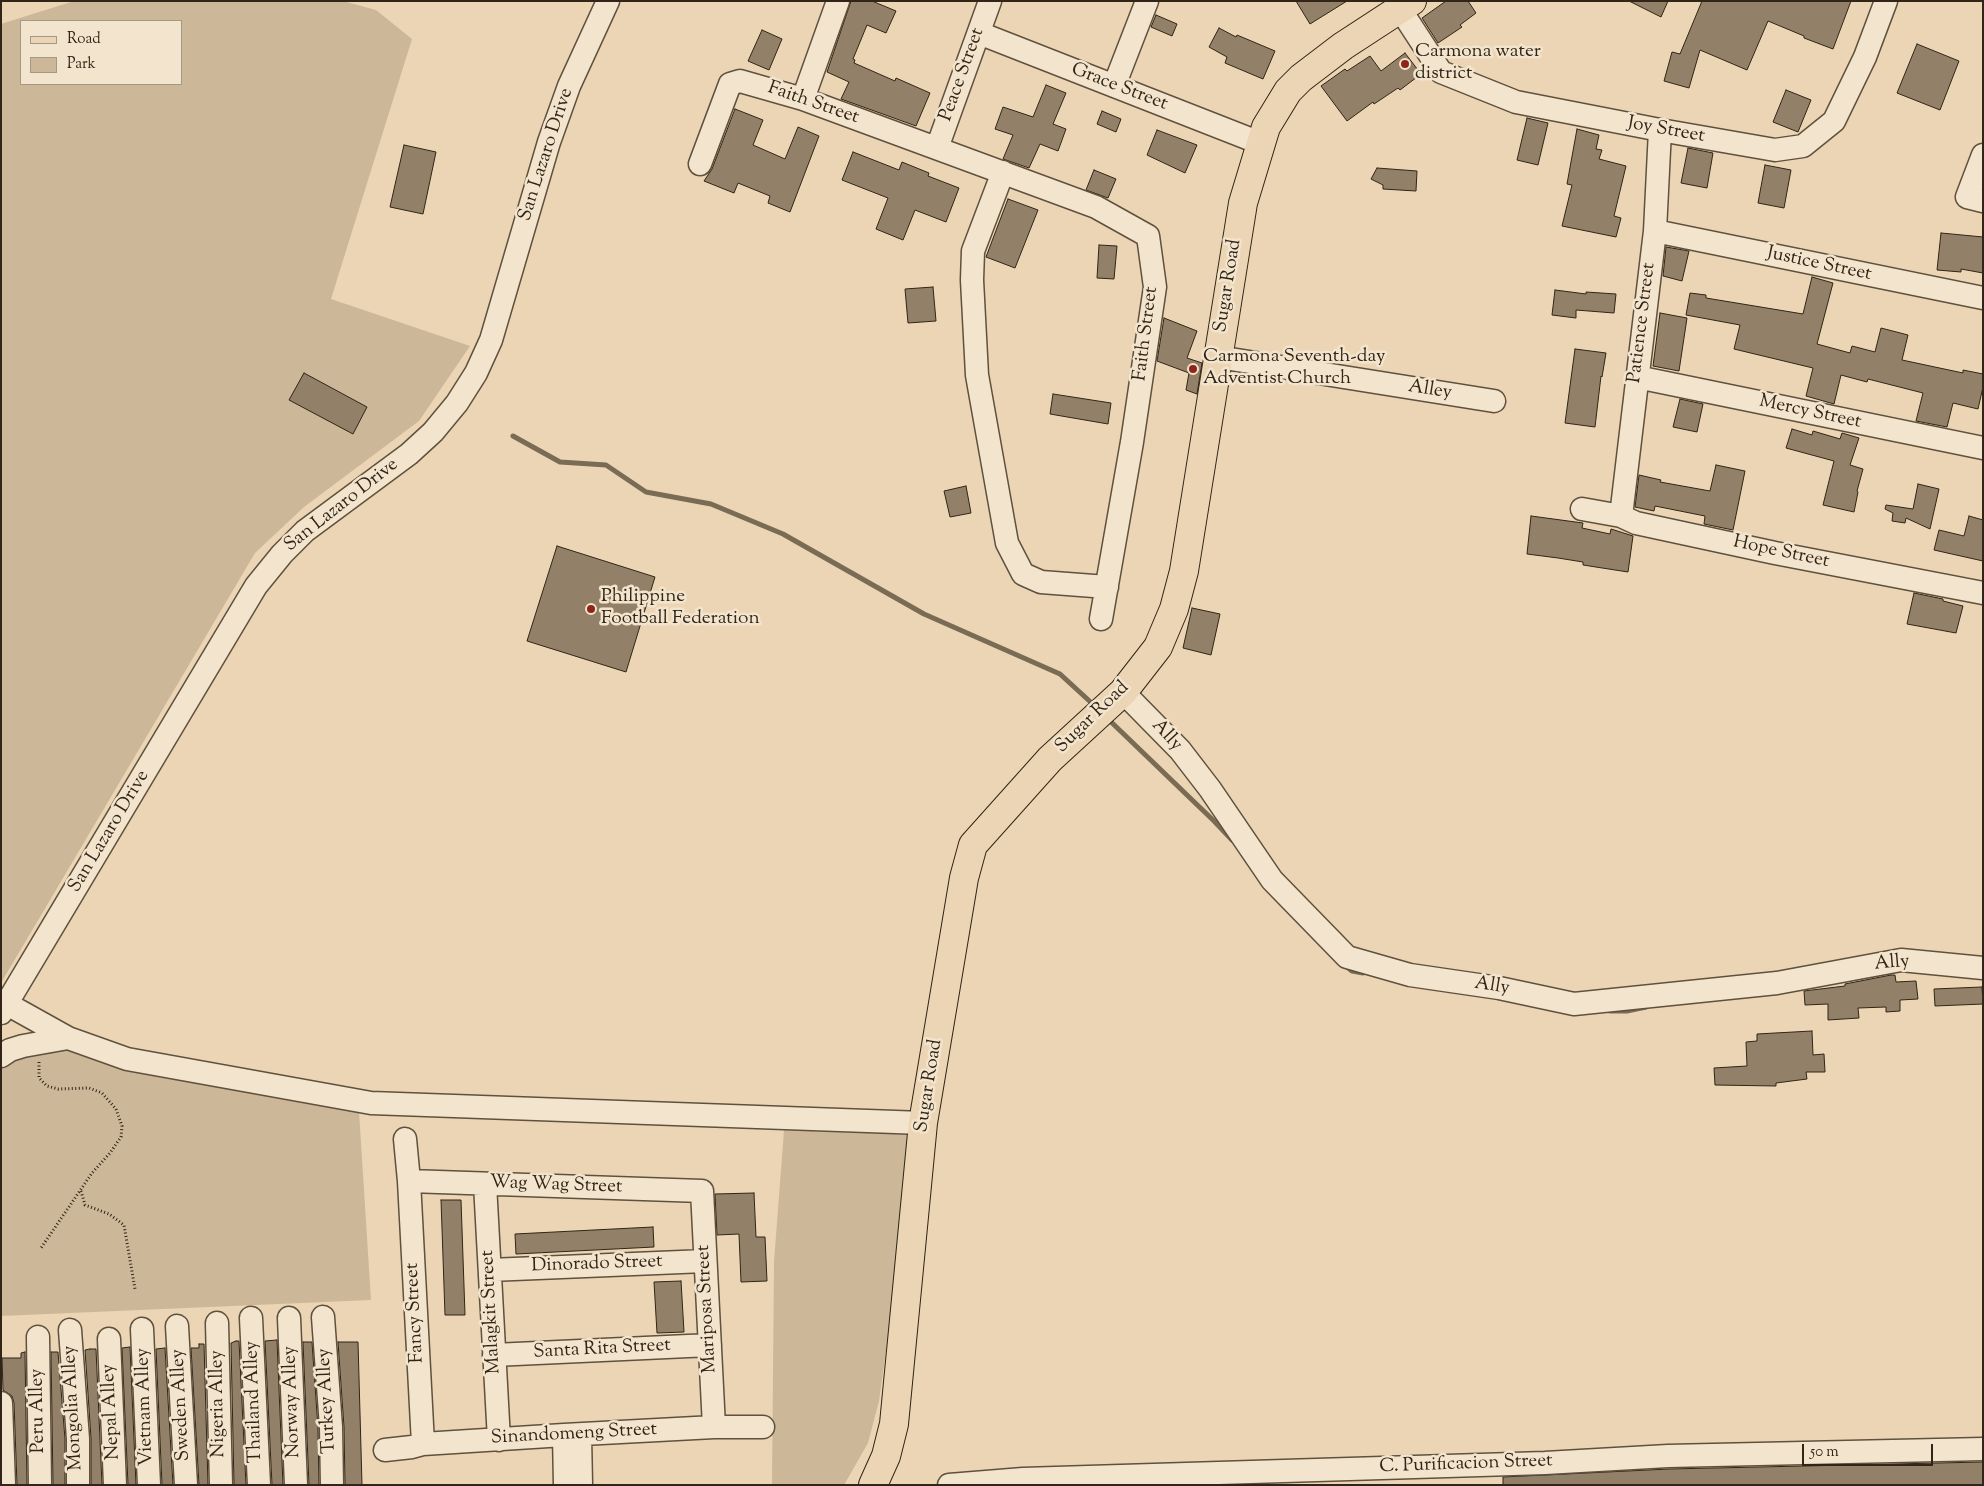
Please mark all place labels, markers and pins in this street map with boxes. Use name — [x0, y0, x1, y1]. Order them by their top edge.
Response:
place label: Carmona water district — [1415, 42, 1541, 86]
marker: Carmona water district — [1399, 58, 1411, 70]
place label: Carmona Seventh-day Adventist Church — [1203, 347, 1385, 391]
marker: Carmona Seventh-day Adventist Church — [1187, 363, 1199, 375]
place label: Philippine Football Federation — [601, 587, 760, 631]
marker: Philippine Football Federation — [585, 603, 597, 615]

